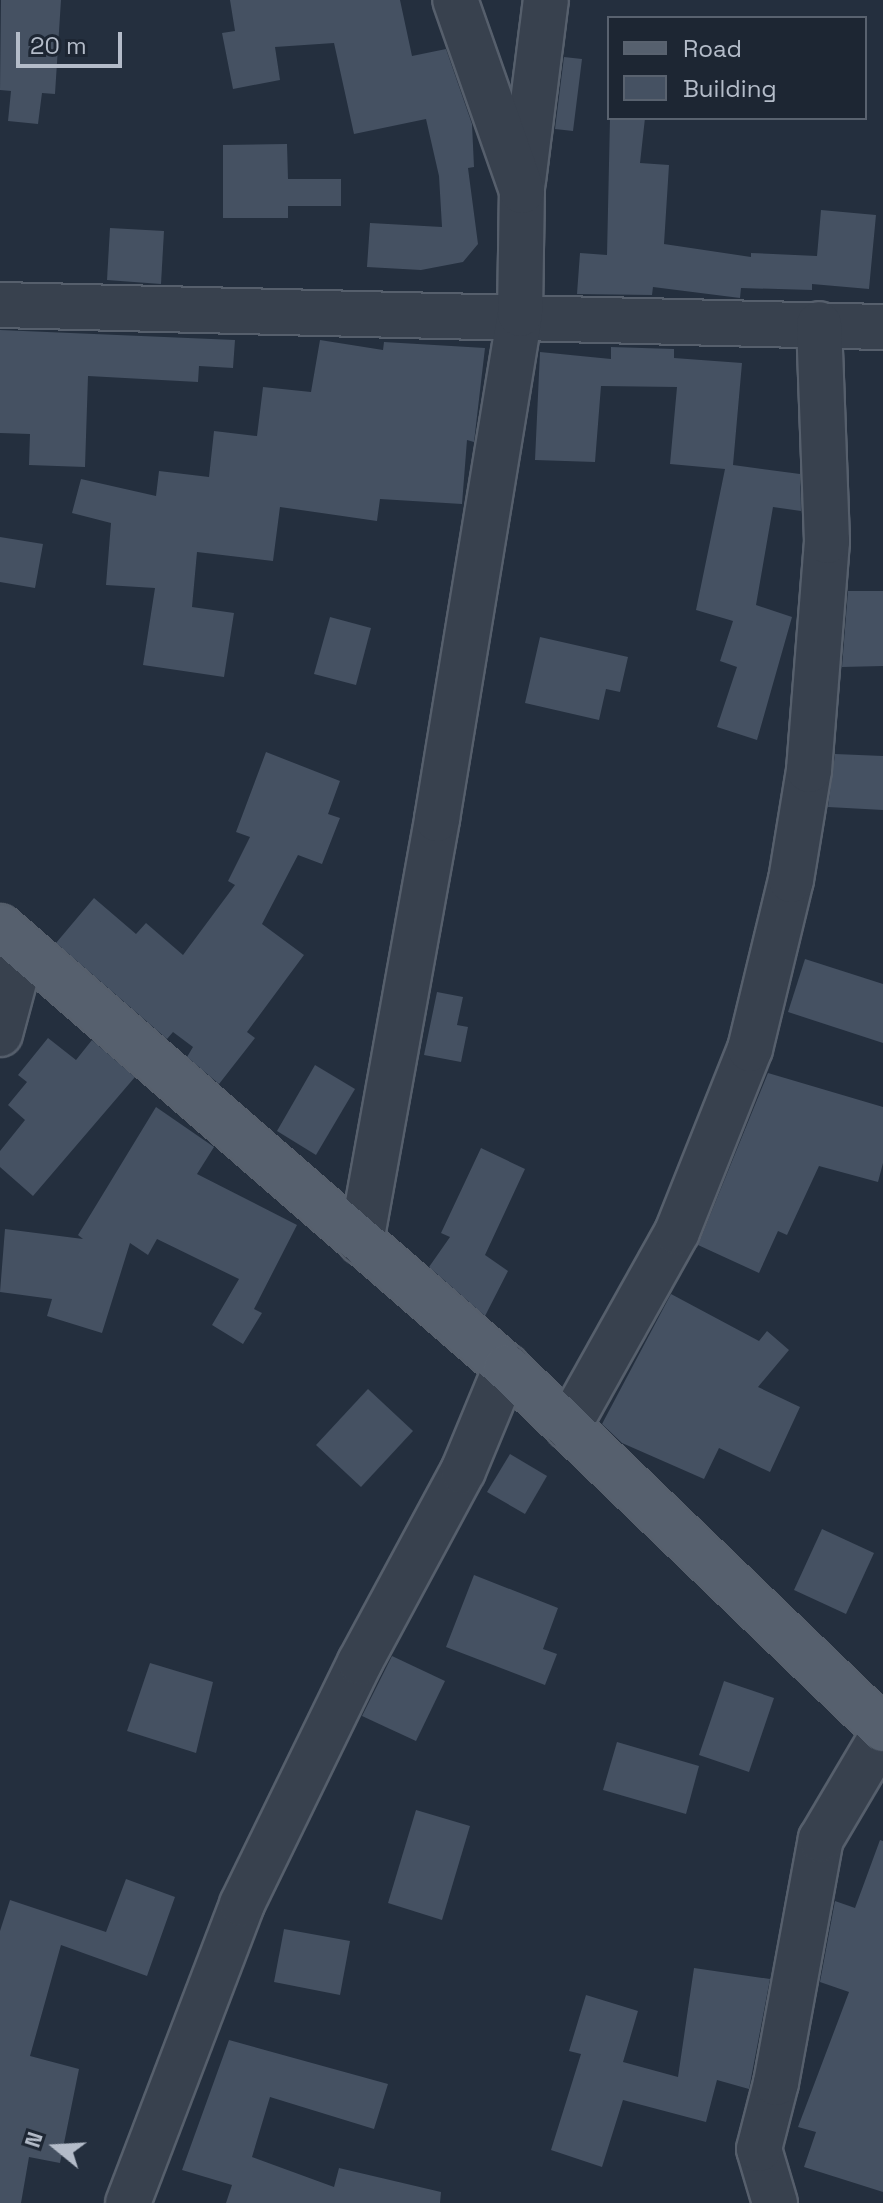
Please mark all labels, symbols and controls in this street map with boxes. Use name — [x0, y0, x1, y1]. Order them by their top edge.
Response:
scale bar — [20, 16, 126, 66]
legend — [607, 16, 867, 120]
text: 20 m — [30, 30, 87, 61]
text: Road — [683, 33, 742, 64]
text: Building — [683, 73, 777, 104]
north arrow — [16, 2107, 96, 2187]
text: N — [18, 2128, 49, 2151]

